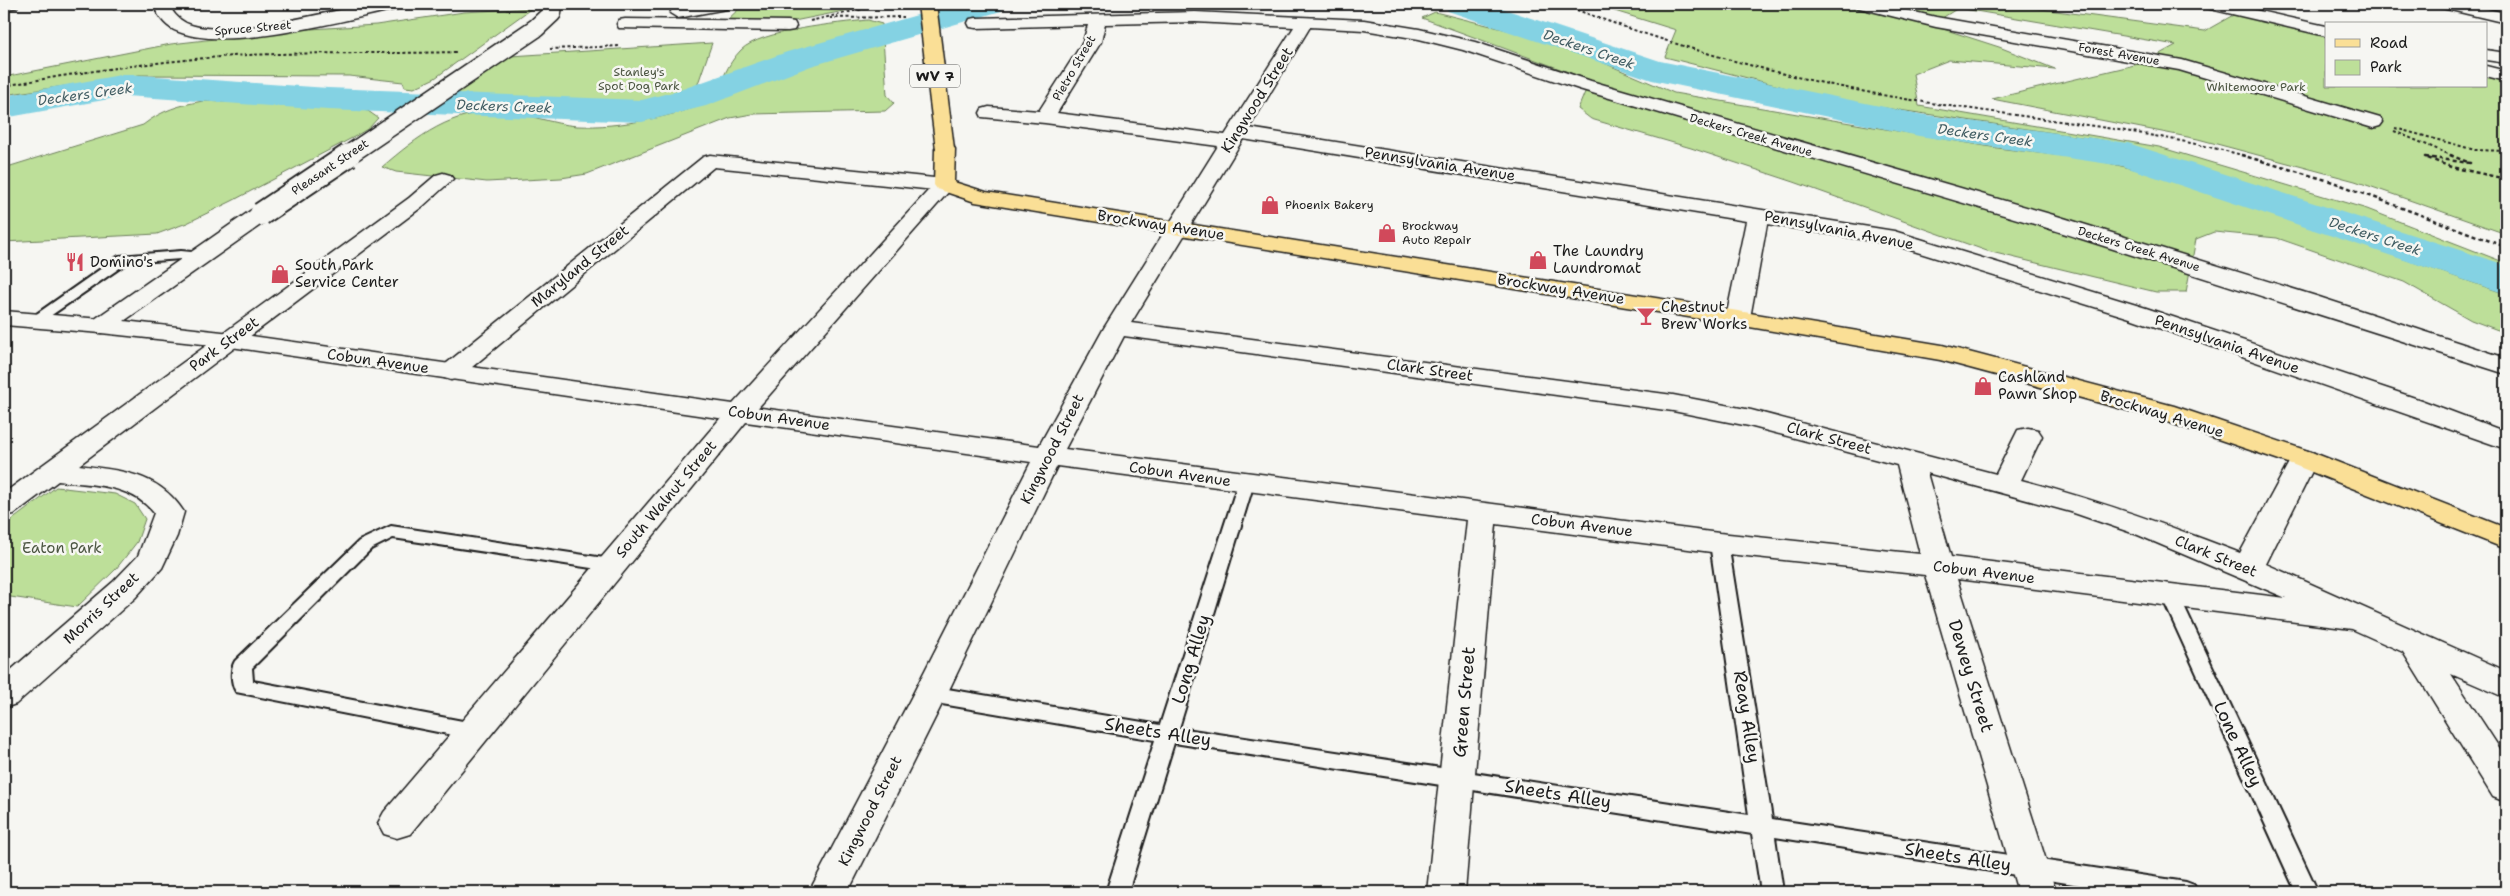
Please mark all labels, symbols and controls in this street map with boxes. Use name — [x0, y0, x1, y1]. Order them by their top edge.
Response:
street label: Spruce Street — [214, 17, 292, 39]
legend — [2325, 22, 2488, 88]
water label: Deckers Creek — [1541, 25, 1637, 73]
street label: Pietro Street — [1049, 32, 1099, 104]
text: Road — [2370, 33, 2408, 53]
street label: Forest Avenue — [2077, 39, 2161, 69]
street label: Kingwood Street — [1216, 43, 1298, 157]
text: Park — [2370, 57, 2402, 77]
park label: Stanley's Spot Dog Park — [598, 64, 680, 94]
road number: WV 7 — [910, 64, 960, 88]
water label: Deckers Creek — [36, 78, 134, 110]
park label: Whitemoore Park — [2206, 79, 2306, 95]
water label: Deckers Creek — [456, 95, 552, 117]
street label: Deckers Creek Avenue — [1688, 110, 1814, 160]
water label: Deckers Creek — [1936, 119, 2034, 151]
street label: Pleasant Street — [288, 135, 372, 199]
street label: Pennsylvania Avenue — [1363, 142, 1517, 186]
shop icon: Phoenix Bakery — [1259, 194, 1281, 216]
place label: Phoenix Bakery — [1285, 197, 1374, 213]
street label: Brockway Avenue — [1096, 205, 1226, 245]
street label: Pennsylvania Avenue — [1762, 206, 1916, 254]
water label: Deckers Creek — [2327, 213, 2423, 259]
place label: Brockway Auto Repair — [1402, 218, 1472, 248]
street label: Maryland Street — [527, 220, 633, 312]
shop icon: Brockway Auto Repair — [1376, 222, 1398, 244]
street label: Deckers Creek Avenue — [2076, 223, 2202, 275]
place label: The Laundry Laundromat — [1553, 241, 1644, 278]
shop icon: The Laundry Laundromat — [1527, 249, 1549, 271]
restaurant icon: Domino's — [64, 251, 86, 273]
place label: Domino's — [90, 252, 153, 272]
place label: South Park Service Center — [295, 255, 399, 292]
shop icon: South Park Service Center — [269, 263, 291, 285]
street label: Brockway Avenue — [1496, 269, 1626, 309]
place label: Chestnut Brew Works — [1661, 297, 1748, 334]
bar icon: Chestnut Brew Works — [1635, 305, 1657, 327]
street label: Pennsylvania Avenue — [2152, 310, 2302, 378]
street label: Park Street — [185, 312, 263, 376]
street label: Cobun Avenue — [326, 344, 430, 378]
street label: Clark Street — [1385, 354, 1475, 386]
place label: Cashland Pawn Shop — [1998, 367, 2077, 404]
shop icon: Cashland Pawn Shop — [1972, 375, 1994, 397]
street label: Brockway Avenue — [2098, 386, 2226, 442]
street label: Kingwood Street — [1016, 390, 1088, 508]
street label: Cobun Avenue — [727, 401, 831, 435]
street label: Clark Street — [1784, 417, 1874, 459]
street label: South Walnut Street — [611, 436, 721, 562]
street label: Cobun Avenue — [1128, 457, 1232, 491]
street label: Cobun Avenue — [1530, 509, 1634, 541]
street label: Clark Street — [2172, 530, 2260, 582]
park label: Eaton Park — [22, 538, 102, 558]
street label: Cobun Avenue — [1932, 556, 2036, 588]
street label: Morris Street — [59, 568, 143, 648]
street label: Long Alley — [1166, 611, 1216, 707]
street label: Dewey Street — [1943, 617, 2000, 735]
street label: Green Street — [1447, 645, 1481, 758]
street label: Reay Alley — [1728, 669, 1766, 765]
street label: Lone Alley — [2208, 697, 2268, 791]
street label: Sheets Alley — [1103, 712, 1213, 752]
street label: Kingwood Street — [834, 752, 906, 870]
street label: Sheets Alley — [1503, 774, 1613, 814]
street label: Sheets Alley — [1903, 837, 2013, 877]

